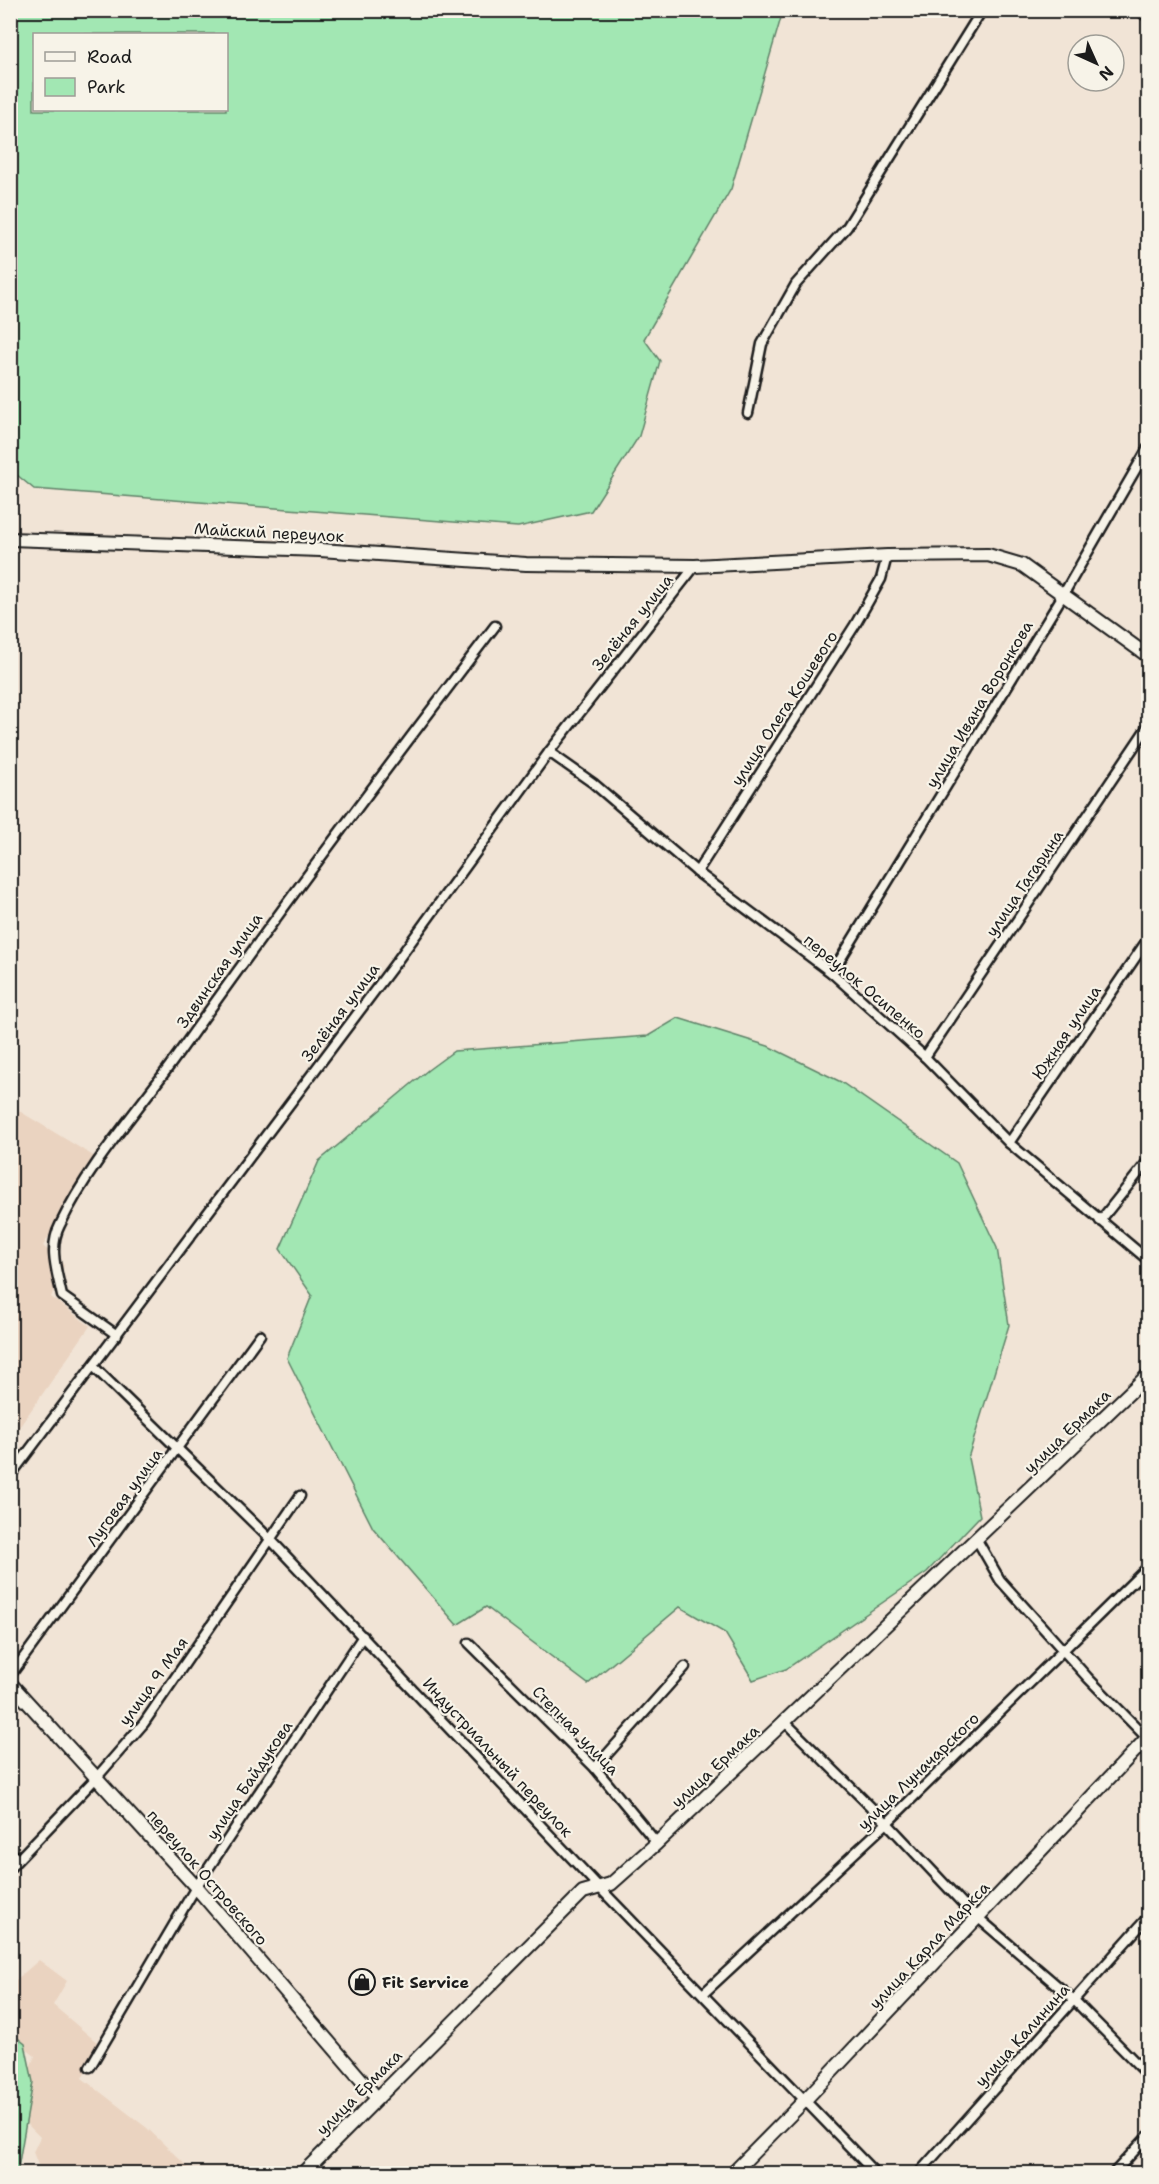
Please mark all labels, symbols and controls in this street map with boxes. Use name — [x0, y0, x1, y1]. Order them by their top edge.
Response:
legend — [33, 33, 228, 111]
north arrow — [1066, 33, 1126, 93]
text: Road — [87, 45, 132, 69]
text: N — [1094, 61, 1118, 85]
text: Park — [87, 75, 126, 99]
street label: Майский переулок — [193, 518, 345, 547]
street label: Зелёная улица — [587, 570, 678, 675]
street label: улица Ивана Воронкова — [921, 617, 1038, 792]
street label: улица Олега Кошевого — [726, 627, 842, 790]
street label: улица Гагарина — [981, 826, 1068, 941]
street label: Здвинская улица — [172, 909, 267, 1032]
street label: переулок Осипенко — [800, 929, 930, 1043]
street label: Зелёная улица — [296, 959, 384, 1066]
street label: Южная улица — [1027, 981, 1106, 1083]
street label: улица Ермака — [1019, 1385, 1115, 1478]
street label: Луговая улица — [82, 1444, 167, 1551]
street label: улица 9 Мая — [114, 1633, 193, 1730]
street label: Индустриальный переулок — [418, 1673, 578, 1842]
street label: Степная улица — [528, 1681, 624, 1780]
street label: улица Луначарского — [853, 1708, 984, 1835]
street label: улица Байдукова — [202, 1716, 297, 1844]
street label: улица Ермака — [667, 1720, 764, 1813]
street label: переулок Островского — [143, 1805, 273, 1950]
street label: улица Карла Маркса — [865, 1877, 994, 2014]
shop icon: Fit Service — [347, 1967, 377, 1997]
place label: Fit Service — [382, 1972, 469, 1993]
street label: улица Калинина — [970, 1979, 1074, 2091]
street label: улица Ермака — [312, 2045, 407, 2140]

